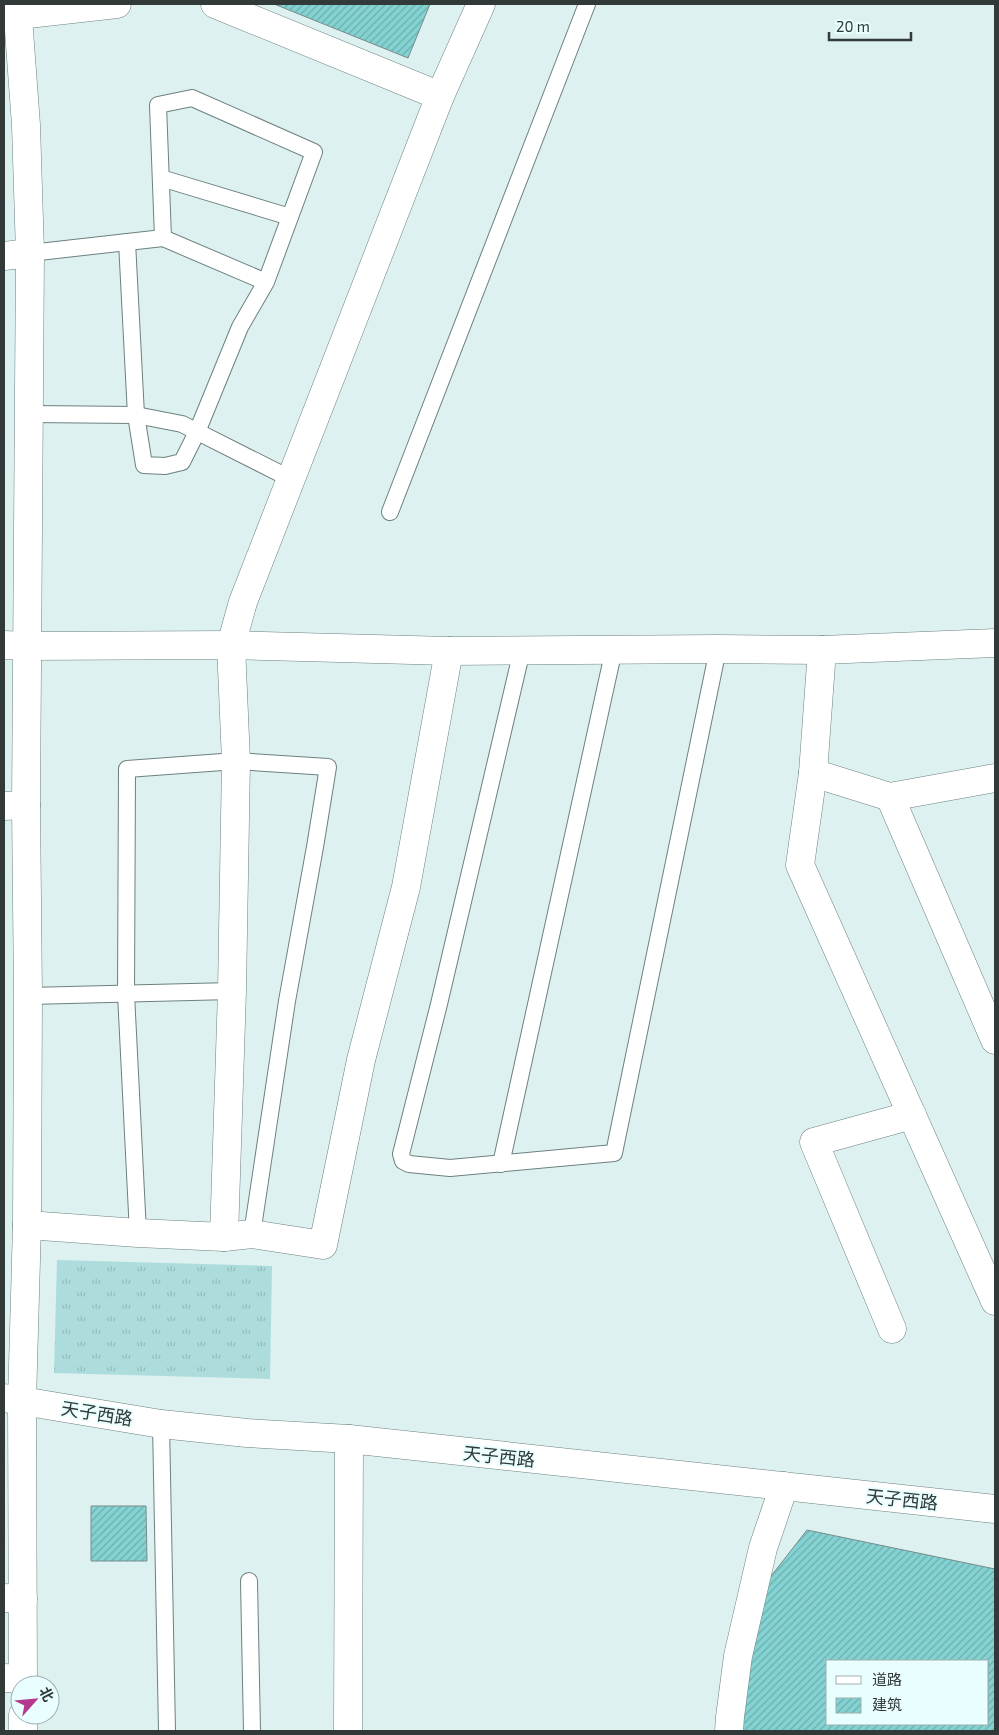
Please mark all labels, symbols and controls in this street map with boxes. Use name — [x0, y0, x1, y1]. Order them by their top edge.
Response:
scale bar — [829, 10, 912, 42]
text: 20 m — [836, 17, 870, 35]
street label: 天子西路 — [60, 1397, 134, 1429]
street label: 天子西路 — [462, 1441, 536, 1471]
street label: 天子西路 — [865, 1484, 939, 1514]
legend — [826, 1660, 989, 1725]
text: 道路 — [872, 1670, 902, 1688]
north arrow — [10, 1675, 60, 1725]
text: 北 — [36, 1684, 58, 1704]
text: 建筑 — [872, 1695, 902, 1713]

